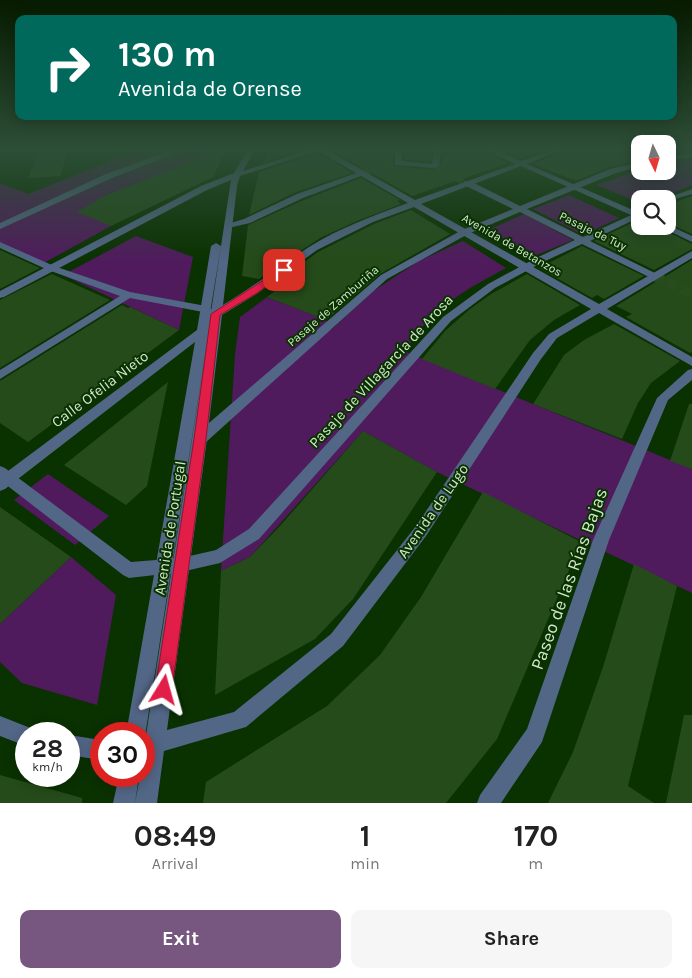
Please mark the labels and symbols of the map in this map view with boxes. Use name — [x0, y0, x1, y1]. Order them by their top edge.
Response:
north arrow — [631, 135, 676, 180]
street label: Pasaje de Tuy — [557, 209, 629, 253]
street label: Avenida de Betanzos — [460, 211, 564, 279]
pin — [263, 249, 305, 291]
street label: Pasaje de Zamburiña — [285, 263, 381, 349]
street label: Pasaje de Villagarcía de Arosa — [305, 291, 457, 451]
street label: Calle Ofelia Nieto — [48, 347, 152, 431]
street label: Avenida de Portugal — [151, 460, 189, 596]
street label: Avenida de Lugo — [394, 461, 472, 561]
street label: Paseo de las Rías Bajas — [526, 485, 612, 673]
position arrow — [137, 663, 189, 715]
speed limit sign: 30 — [90, 722, 155, 787]

